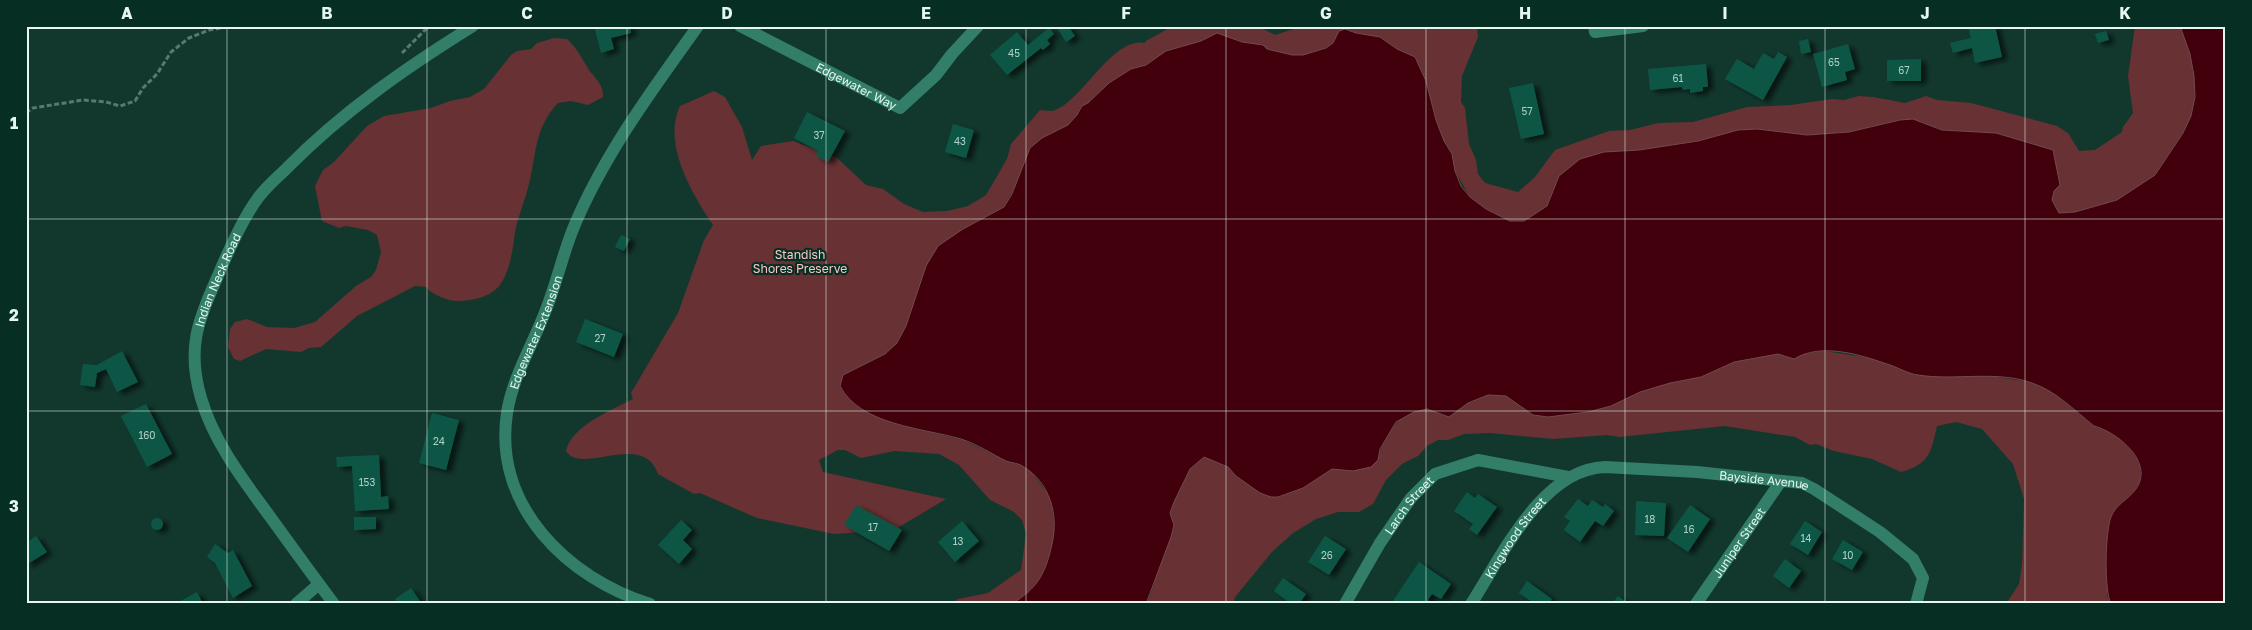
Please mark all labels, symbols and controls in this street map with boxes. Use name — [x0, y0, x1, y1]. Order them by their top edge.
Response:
text: A — [121, 3, 133, 23]
text: B — [321, 3, 333, 23]
text: C — [521, 3, 533, 23]
text: D — [721, 3, 733, 23]
text: E — [921, 3, 931, 23]
text: F — [1121, 3, 1131, 23]
text: G — [1320, 3, 1332, 23]
text: H — [1519, 3, 1531, 23]
text: I — [1722, 3, 1728, 23]
text: J — [1920, 3, 1930, 23]
text: K — [2119, 3, 2131, 23]
house number: 45 — [1008, 47, 1020, 59]
house number: 65 — [1828, 56, 1840, 68]
street label: Edgewater Way — [814, 59, 900, 113]
house number: 67 — [1898, 64, 1910, 76]
house number: 61 — [1673, 72, 1684, 84]
house number: 57 — [1521, 105, 1533, 117]
text: 1 — [10, 113, 18, 133]
house number: 37 — [813, 129, 825, 141]
house number: 43 — [954, 135, 966, 147]
street label: Indian Neck Road — [191, 230, 244, 329]
park label: Standish Shores Preserve — [753, 247, 847, 276]
street label: Edgewater Extension — [506, 273, 565, 391]
text: 2 — [9, 305, 19, 325]
house number: 27 — [594, 332, 606, 344]
house number: 160 — [138, 429, 156, 441]
house number: 24 — [433, 435, 445, 447]
street label: Bayside Avenue — [1718, 467, 1812, 493]
street label: Larch Street — [1381, 472, 1437, 537]
house number: 153 — [359, 476, 375, 488]
street label: Kingwood Street — [1481, 493, 1549, 581]
text: 3 — [9, 496, 19, 516]
street label: Juniper Street — [1709, 504, 1768, 580]
house number: 18 — [1645, 513, 1655, 525]
house number: 17 — [868, 521, 878, 533]
house number: 16 — [1684, 523, 1694, 535]
house number: 14 — [1801, 532, 1811, 544]
house number: 13 — [953, 535, 963, 547]
house number: 26 — [1321, 549, 1333, 561]
house number: 10 — [1842, 549, 1854, 561]

